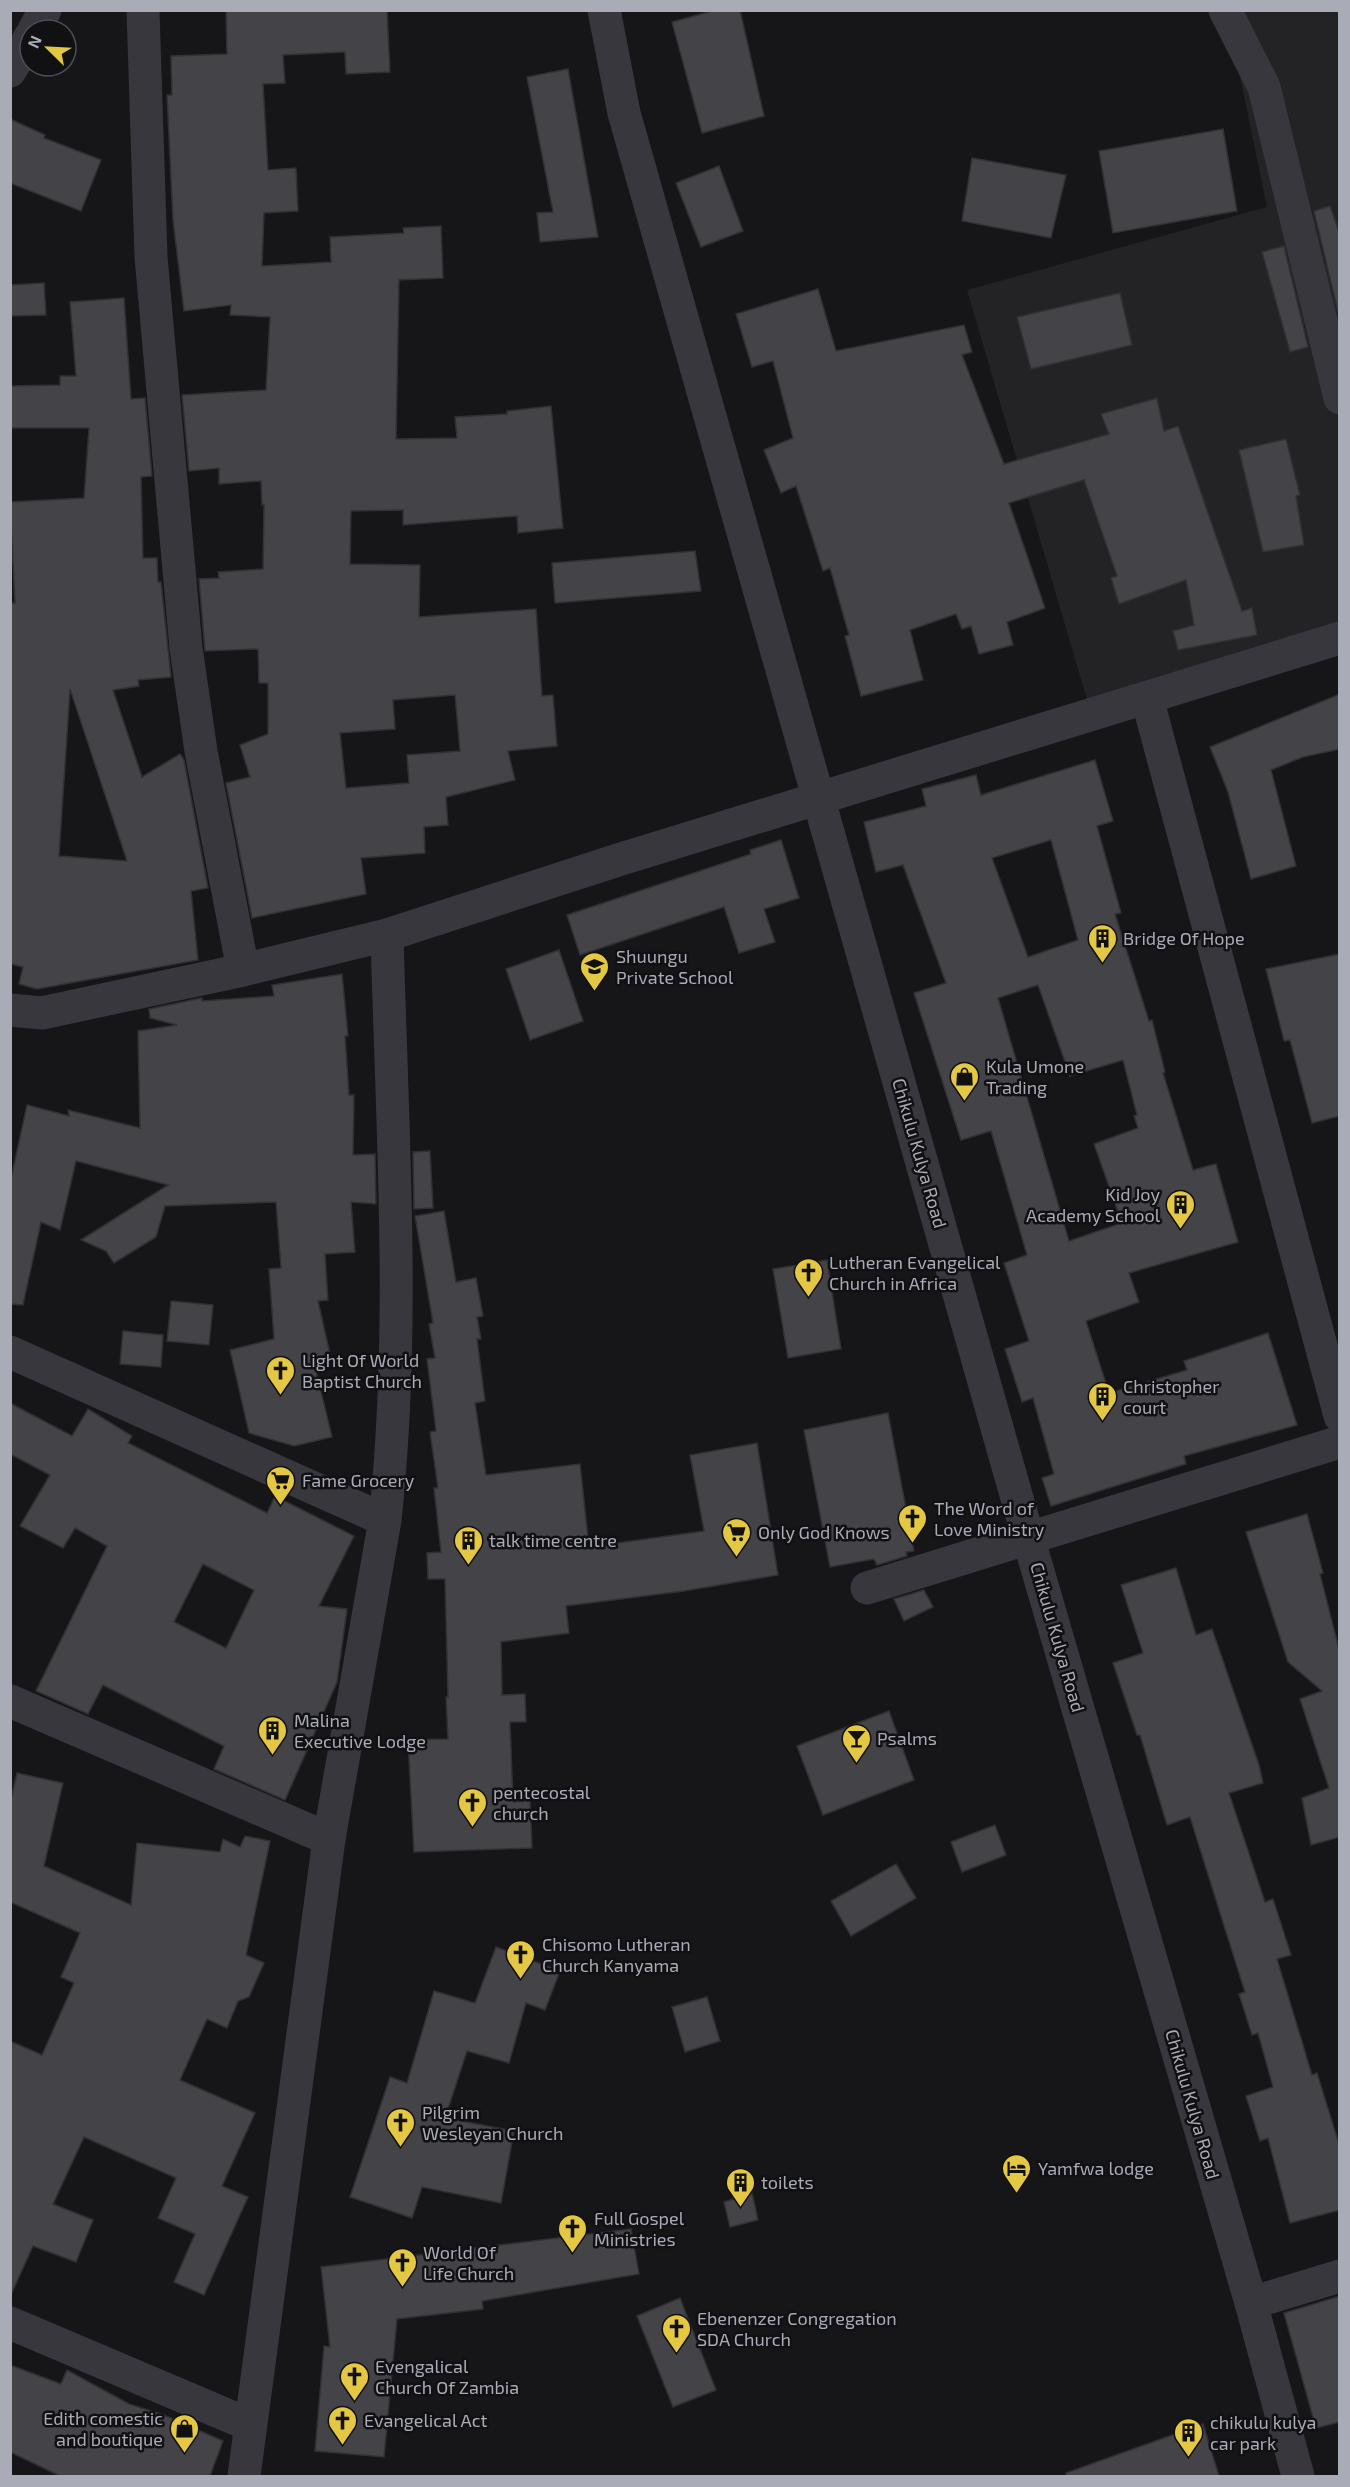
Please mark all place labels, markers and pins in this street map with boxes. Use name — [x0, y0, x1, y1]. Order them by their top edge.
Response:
building icon: Bridge Of Hope — [1086, 922, 1118, 964]
place label: Bridge Of Hope — [1123, 927, 1245, 949]
place label: Shuungu Private School — [616, 945, 734, 988]
school or university icon: Shuungu Private School — [579, 950, 611, 992]
place label: Kula Umone Trading — [986, 1055, 1084, 1098]
shop icon: Kula Umone Trading — [949, 1060, 981, 1102]
place label: Kid Joy Academy School — [1026, 1183, 1161, 1226]
building icon: Kid Joy Academy School — [1165, 1188, 1197, 1230]
place label: Lutheran Evangelical Church in Africa — [829, 1251, 1001, 1294]
church icon: Lutheran Evangelical Church in Africa — [792, 1256, 824, 1298]
place label: Light Of World Baptist Church — [302, 1349, 422, 1392]
church icon: Light Of World Baptist Church — [265, 1354, 297, 1396]
place label: Christopher court — [1123, 1375, 1219, 1418]
building icon: Christopher court — [1086, 1380, 1118, 1422]
supermarket icon: Fame Grocery — [265, 1464, 297, 1506]
place label: Fame Grocery — [302, 1469, 415, 1491]
place label: The Word of Love Ministry — [934, 1497, 1045, 1540]
church icon: The Word of Love Ministry — [897, 1502, 929, 1544]
supermarket icon: Only God Knows — [721, 1516, 753, 1558]
place label: Only God Knows — [758, 1521, 890, 1543]
building icon: talk time centre — [452, 1524, 484, 1566]
place label: talk time centre — [489, 1529, 617, 1551]
place label: Malina Executive Lodge — [294, 1709, 426, 1752]
building icon: Malina Executive Lodge — [257, 1714, 289, 1756]
bar icon: Psalms — [840, 1722, 872, 1764]
place label: Psalms — [877, 1727, 937, 1749]
place label: pentecostal church — [493, 1781, 591, 1824]
church icon: pentecostal church — [456, 1786, 488, 1828]
place label: Chisomo Lutheran Church Kanyama — [542, 1933, 691, 1976]
church icon: Chisomo Lutheran Church Kanyama — [505, 1938, 537, 1980]
place label: Pilgrim Wesleyan Church — [422, 2101, 564, 2144]
church icon: Pilgrim Wesleyan Church — [385, 2106, 417, 2148]
hotel icon: Yamfwa lodge — [1001, 2152, 1033, 2194]
place label: Yamfwa lodge — [1038, 2157, 1154, 2179]
building icon: toilets — [724, 2166, 756, 2208]
place label: toilets — [761, 2171, 814, 2193]
place label: Full Gospel Ministries — [594, 2207, 685, 2250]
church icon: Full Gospel Ministries — [557, 2212, 589, 2254]
place label: World Of Life Church — [423, 2241, 514, 2284]
church icon: World Of Life Church — [386, 2246, 418, 2288]
place label: Ebenenzer Congregation SDA Church — [697, 2307, 897, 2350]
church icon: Ebenenzer Congregation SDA Church — [660, 2312, 692, 2354]
place label: Evengalical Church Of Zambia — [375, 2355, 519, 2398]
church icon: Evengalical Church Of Zambia — [338, 2360, 370, 2402]
church icon: Evangelical Act — [327, 2404, 359, 2446]
place label: Edith comestic and boutique — [43, 2407, 163, 2450]
place label: Evangelical Act — [364, 2409, 487, 2431]
place label: chikulu kulya car park — [1210, 2411, 1316, 2454]
shop icon: Edith comestic and boutique — [168, 2412, 200, 2454]
building icon: chikulu kulya car park — [1173, 2416, 1205, 2458]

